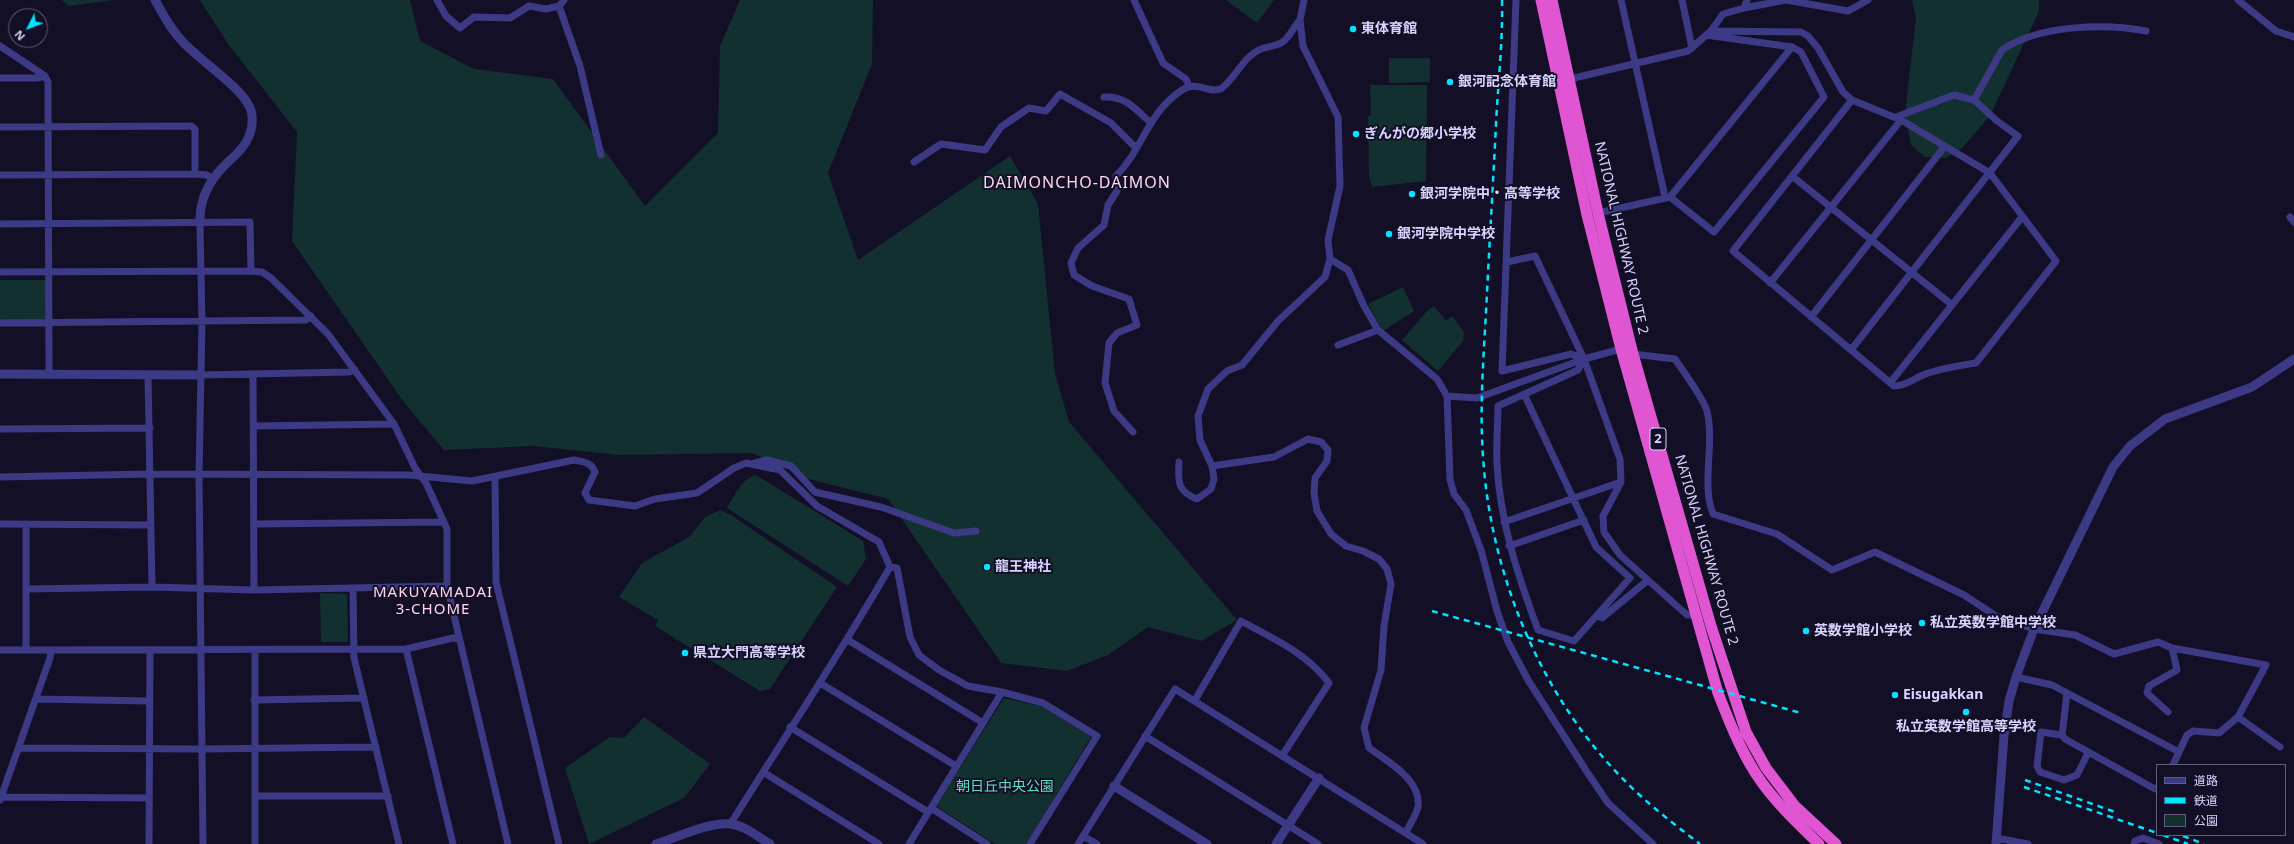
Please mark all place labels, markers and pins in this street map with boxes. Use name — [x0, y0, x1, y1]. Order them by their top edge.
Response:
place label: 東体育館 — [1361, 21, 1417, 37]
marker: 東体育館 — [1348, 24, 1358, 34]
place label: 銀河記念体育館 — [1458, 74, 1556, 90]
marker: 銀河記念体育館 — [1445, 77, 1455, 87]
place label: ぎんがの郷小学校 — [1364, 126, 1476, 142]
marker: ぎんがの郷小学校 — [1351, 129, 1361, 139]
place label: 銀河学院中・高等学校 — [1420, 186, 1560, 202]
marker: 銀河学院中・高等学校 — [1407, 189, 1417, 199]
place label: 銀河学院中学校 — [1397, 226, 1495, 242]
marker: 銀河学院中学校 — [1384, 229, 1394, 239]
place label: 龍王神社 — [995, 559, 1051, 575]
marker: 龍王神社 — [982, 562, 992, 572]
place label: 私立英数学館中学校 — [1930, 615, 2056, 631]
marker: 私立英数学館中学校 — [1917, 618, 1927, 628]
place label: 英数学館小学校 — [1814, 623, 1912, 639]
marker: 英数学館小学校 — [1801, 626, 1811, 636]
place label: 県立大門高等学校 — [693, 645, 805, 661]
marker: 県立大門高等学校 — [680, 648, 690, 658]
place label: Eisugakkan — [1903, 687, 1983, 703]
marker: Eisugakkan — [1890, 690, 1900, 700]
marker: 私立英数学館高等学校 — [1961, 707, 1971, 717]
place label: 私立英数学館高等学校 — [1896, 719, 2036, 735]

